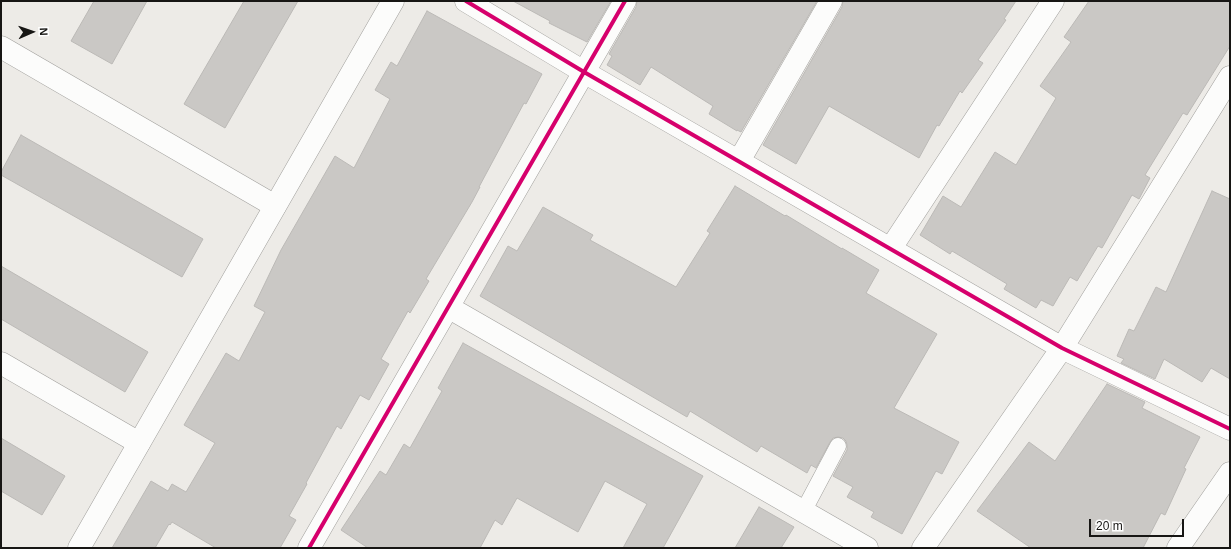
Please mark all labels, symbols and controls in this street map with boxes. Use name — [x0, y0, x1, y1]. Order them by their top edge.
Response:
north arrow — [12, 12, 52, 52]
text: N — [38, 27, 50, 36]
scale bar — [1091, 511, 1186, 537]
text: 20 m — [1096, 519, 1123, 533]

